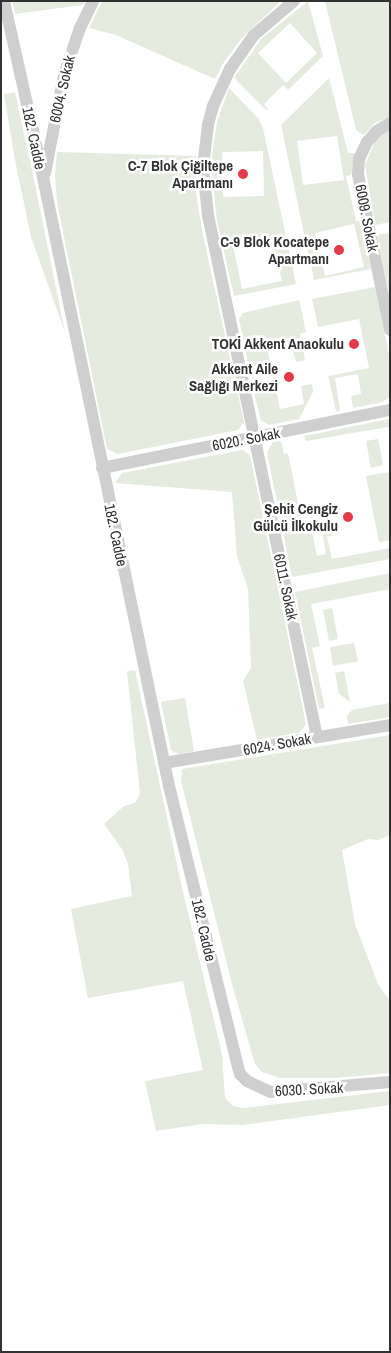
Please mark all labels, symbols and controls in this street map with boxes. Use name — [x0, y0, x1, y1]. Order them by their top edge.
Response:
street label: 6004. Sokak — [46, 54, 78, 124]
street label: 182. Cadde — [19, 105, 49, 171]
place label: C-7 Blok Çiğiltepe Apartmanı — [128, 156, 233, 191]
marker: C-7 Blok Çiğiltepe Apartmanı — [237, 168, 249, 180]
street label: 6009. Sokak — [352, 183, 382, 253]
place label: C-9 Blok Kocatepe Apartmanı — [220, 232, 329, 267]
marker: C-9 Blok Kocatepe Apartmanı — [333, 244, 345, 256]
place label: TOKİ Akkent Anaokulu — [211, 335, 344, 353]
marker: TOKİ Akkent Anaokulu — [348, 338, 360, 350]
place label: Akkent Aile Sağlığı Merkezi — [189, 359, 278, 394]
marker: Akkent Aile Sağlığı Merkezi — [282, 370, 296, 384]
street label: 6020. Sokak — [211, 424, 281, 454]
place label: Şehit Cengiz Gülcü İlkokulu — [253, 499, 338, 534]
street label: 182. Cadde — [101, 502, 131, 568]
marker: Şehit Cengiz Gülcü İlkokulu — [342, 511, 354, 523]
street label: 6011. Sokak — [270, 552, 302, 622]
street label: 6024. Sokak — [242, 729, 312, 759]
street label: 182. Cadde — [188, 897, 220, 963]
street label: 6030. Sokak — [274, 1078, 344, 1100]

